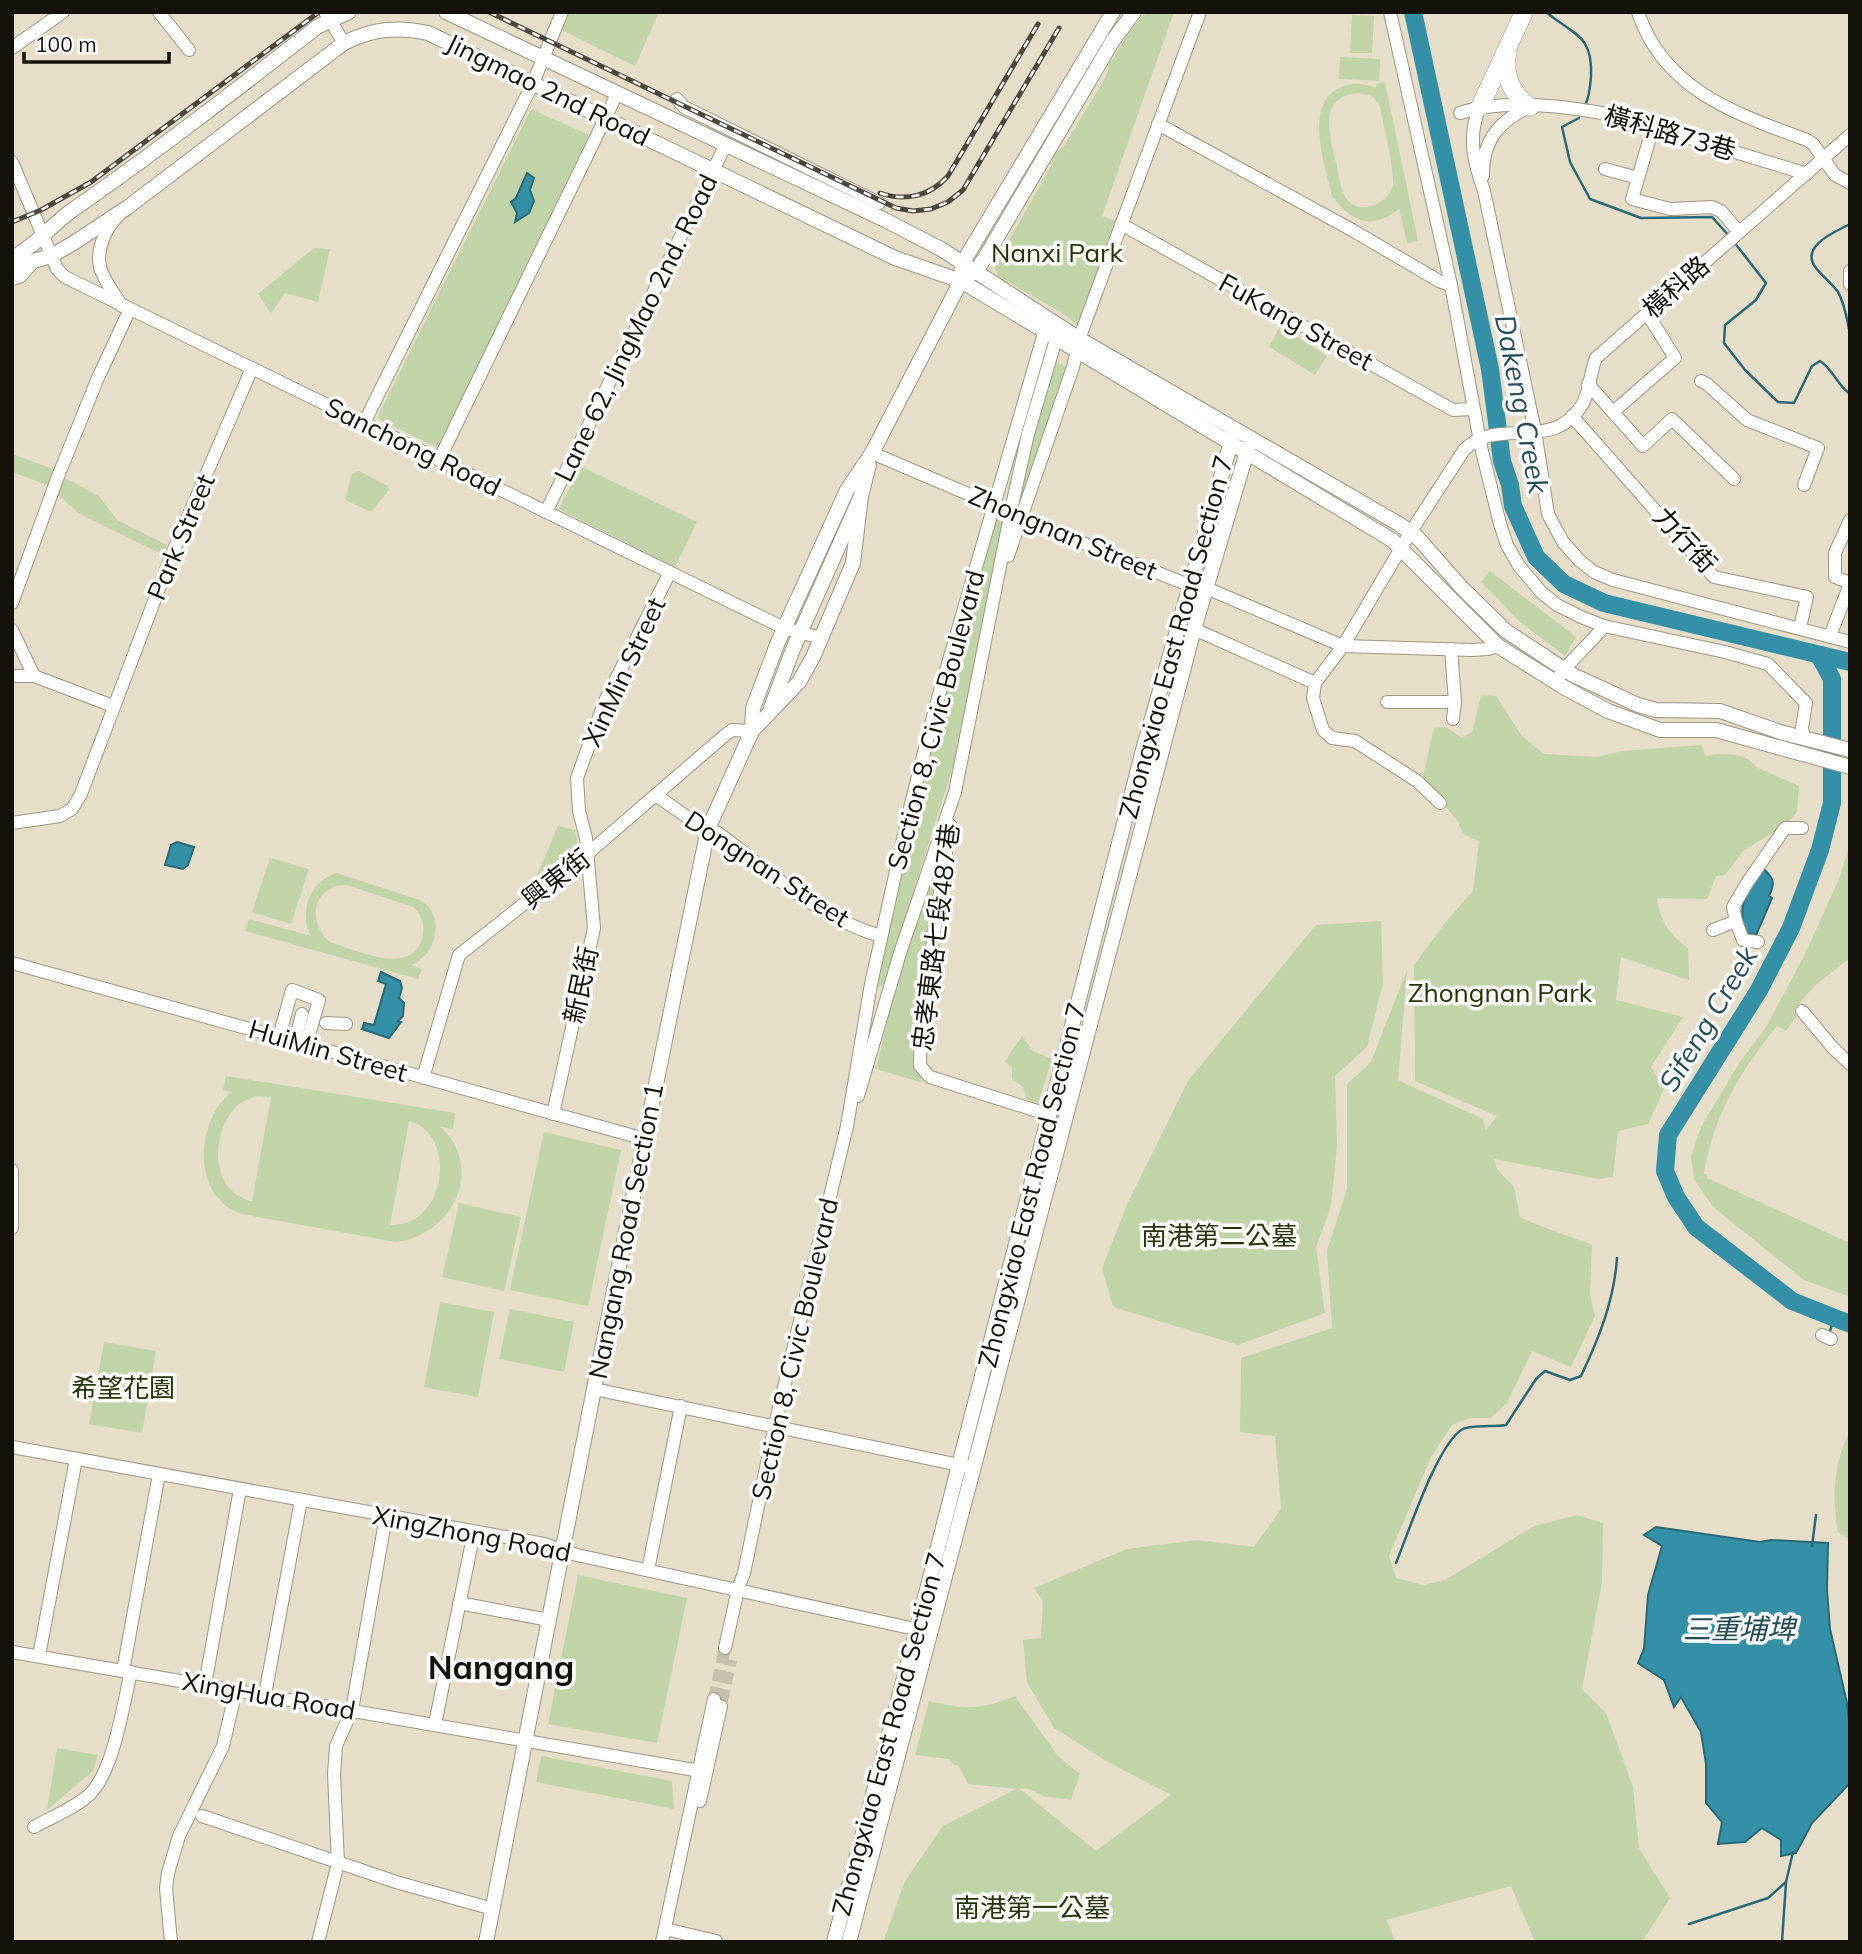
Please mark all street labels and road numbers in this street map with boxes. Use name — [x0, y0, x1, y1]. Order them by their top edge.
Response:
street label: Jingmao 2nd Road — [441, 26, 656, 153]
street label: 橫科路73巷 — [1601, 98, 1740, 167]
street label: Lane 62, JingMao 2nd. Road — [547, 169, 724, 487]
street label: 橫科路 — [1635, 249, 1716, 325]
street label: FuKang Street — [1213, 266, 1379, 377]
street label: Sanchong Road — [320, 390, 506, 503]
street label: Zhongxiao East Road Section 7 — [1111, 452, 1240, 822]
street label: Park Street — [139, 469, 222, 605]
street label: Zhongnan Street — [964, 478, 1162, 587]
street label: 力行街 — [1647, 500, 1724, 579]
street label: Section 8, Civic Boulevard — [880, 566, 991, 873]
street label: XinMin Street — [575, 592, 672, 752]
street label: Dongnan Street — [679, 803, 856, 934]
street label: 忠孝東路七段487巷 — [905, 821, 966, 1053]
street label: 興東街 — [515, 842, 597, 916]
street label: 新民街 — [556, 943, 605, 1026]
street label: Zhongxiao East Road Section 7 — [970, 999, 1093, 1371]
street label: HuiMin Street — [245, 1012, 411, 1089]
street label: Nangang Road Section 1 — [581, 1080, 670, 1382]
street label: Section 8, Civic Boulevard — [744, 1195, 845, 1503]
street label: XingZhong Road — [370, 1498, 574, 1569]
street label: Zhongxiao East Road Section 7 — [824, 1549, 953, 1919]
street label: XingHua Road — [180, 1664, 358, 1727]

